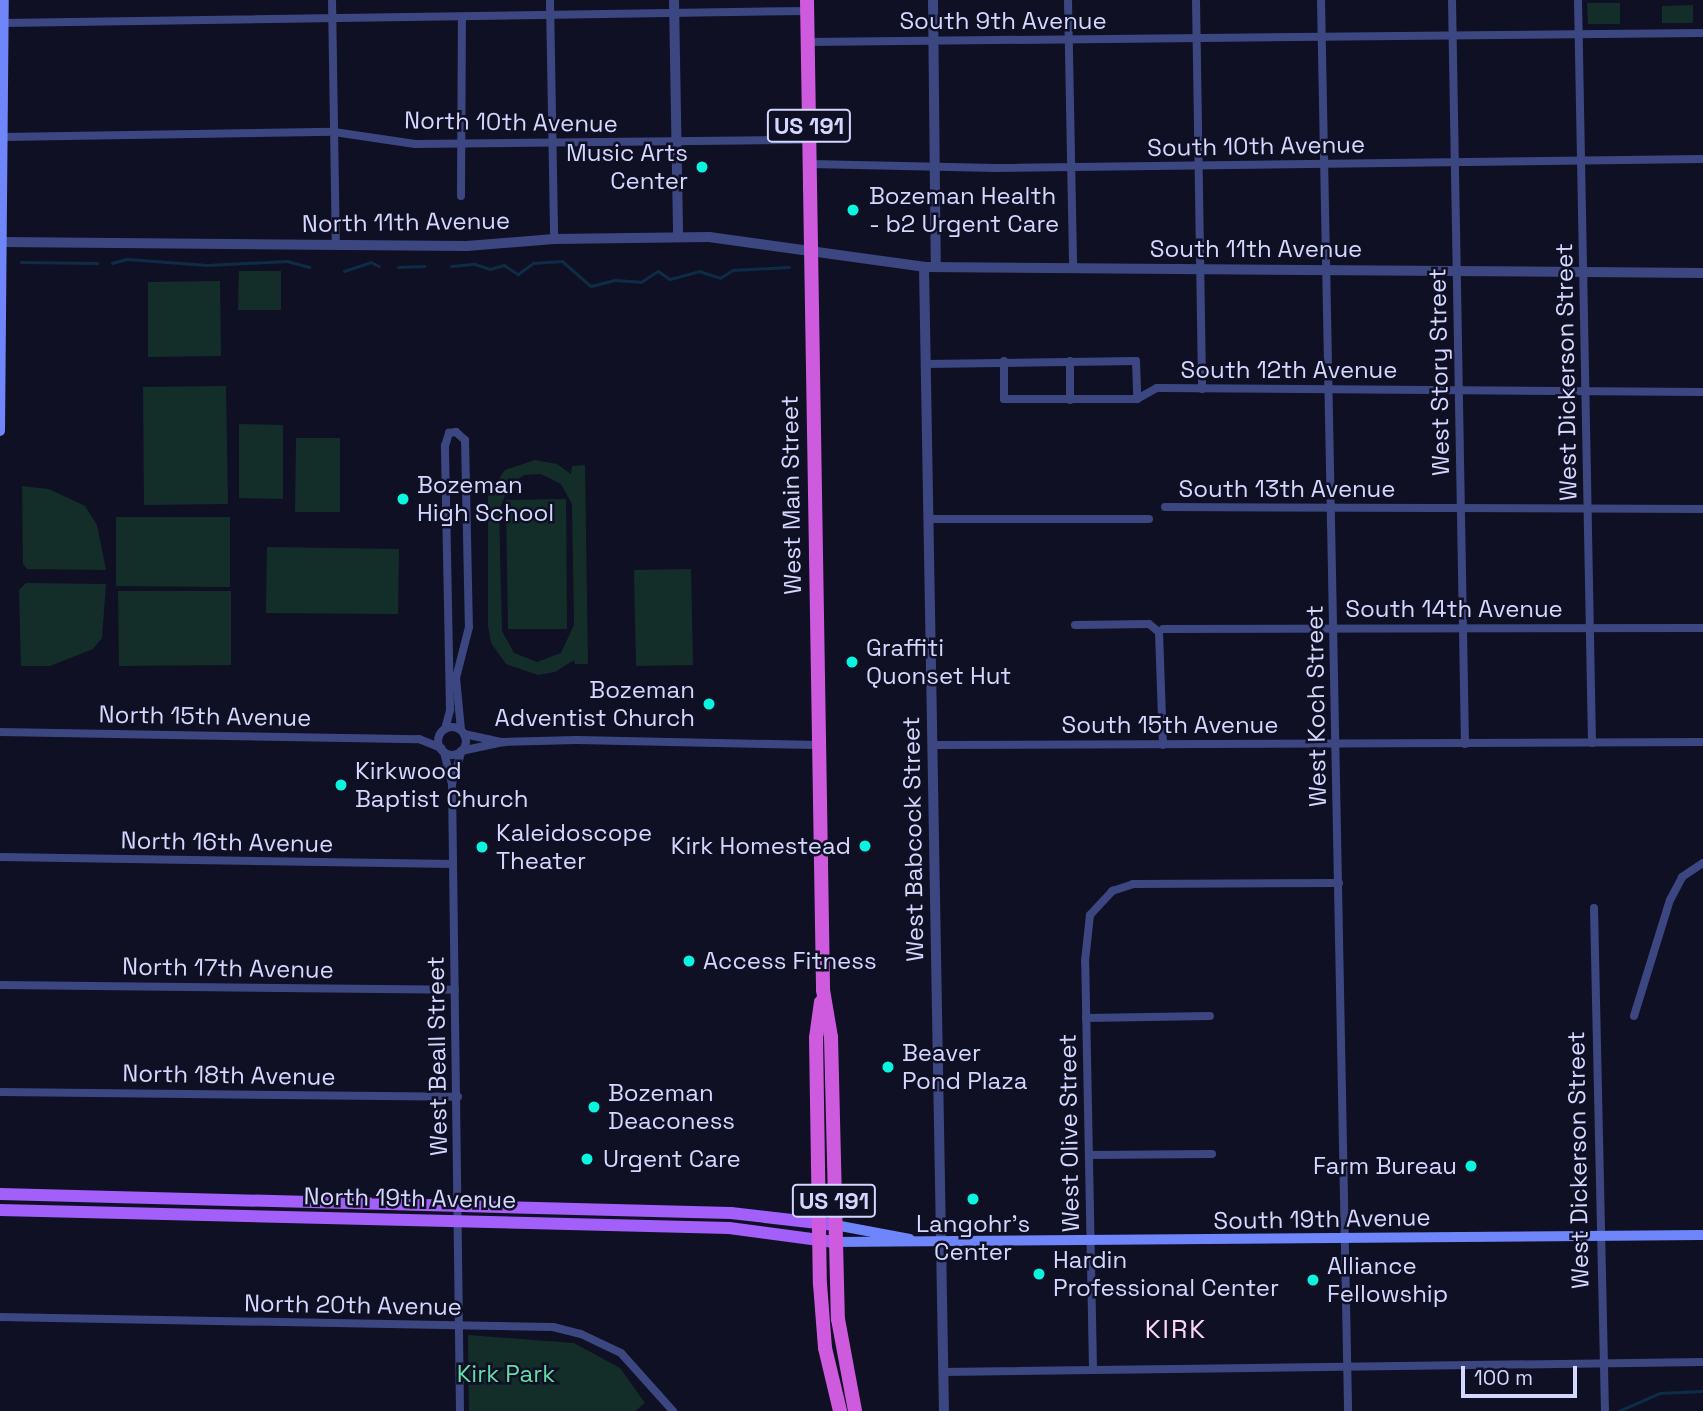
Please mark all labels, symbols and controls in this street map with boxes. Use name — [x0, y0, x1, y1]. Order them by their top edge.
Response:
street label: South 9th Avenue — [899, 7, 1107, 35]
street label: North 10th Avenue — [404, 106, 618, 138]
road number: US 191 — [765, 106, 853, 146]
street label: South 10th Avenue — [1147, 130, 1365, 162]
place label: Music Arts Center — [566, 139, 688, 195]
marker: Music Arts Center — [694, 159, 710, 175]
place label: Bozeman Health - b2 Urgent Care — [869, 182, 1060, 238]
marker: Bozeman Health - b2 Urgent Care — [843, 200, 863, 220]
street label: North 11th Avenue — [302, 206, 510, 238]
street label: South 11th Avenue — [1150, 235, 1362, 263]
street label: West Dickerson Street — [1549, 243, 1583, 501]
street label: West Story Street — [1423, 268, 1455, 476]
street label: South 12th Avenue — [1180, 356, 1398, 384]
street label: West Main Street — [775, 395, 807, 595]
place label: Bozeman High School — [417, 471, 554, 527]
street label: South 13th Avenue — [1178, 475, 1396, 503]
marker: Bozeman High School — [395, 491, 411, 507]
street label: South 14th Avenue — [1345, 595, 1563, 623]
street label: West Koch Street — [1300, 605, 1332, 807]
place label: Graffiti Quonset Hut — [866, 634, 1011, 690]
marker: Graffiti Quonset Hut — [844, 654, 860, 670]
place label: Bozeman Adventist Church — [495, 676, 695, 732]
marker: Bozeman Adventist Church — [701, 696, 717, 712]
street label: North 15th Avenue — [98, 700, 312, 732]
street label: South 15th Avenue — [1061, 711, 1279, 739]
street label: West Babcock Street — [896, 716, 930, 962]
place label: Kirkwood Baptist Church — [355, 757, 528, 813]
marker: Kirkwood Baptist Church — [333, 777, 349, 793]
place label: Kaleidoscope Theater — [496, 819, 652, 875]
street label: North 16th Avenue — [120, 826, 334, 858]
place label: Kirk Homestead — [671, 832, 851, 860]
marker: Kirk Homestead — [857, 838, 873, 854]
marker: Kaleidoscope Theater — [474, 839, 490, 855]
place label: Access Fitness — [703, 947, 877, 975]
street label: North 17th Avenue — [122, 952, 334, 984]
marker: Access Fitness — [681, 953, 697, 969]
street label: West Beall Street — [421, 956, 453, 1156]
street label: West Dickerson Street — [1561, 1031, 1595, 1289]
street label: West Olive Street — [1053, 1034, 1085, 1232]
place label: Beaver Pond Plaza — [902, 1039, 1028, 1095]
street label: North 18th Avenue — [122, 1059, 336, 1091]
marker: Beaver Pond Plaza — [880, 1059, 896, 1075]
place label: Bozeman Deaconess — [608, 1079, 735, 1135]
marker: Bozeman Deaconess — [586, 1099, 602, 1115]
place label: Urgent Care — [603, 1145, 741, 1173]
marker: Urgent Care — [577, 1149, 597, 1169]
place label: Farm Bureau — [1313, 1152, 1457, 1180]
marker: Farm Bureau — [1463, 1158, 1479, 1174]
street label: North 19th Avenue — [303, 1182, 517, 1214]
road number: US 191 — [790, 1182, 878, 1220]
marker: Langohr's Center — [965, 1191, 981, 1207]
street label: South 19th Avenue — [1213, 1203, 1431, 1235]
place label: Langohr's Center — [916, 1210, 1030, 1266]
place label: Hardin Professional Center — [1053, 1246, 1279, 1302]
place label: Alliance Fellowship — [1327, 1252, 1448, 1308]
marker: Hardin Professional Center — [1031, 1266, 1047, 1282]
marker: Alliance Fellowship — [1305, 1272, 1321, 1288]
street label: North 20th Avenue — [244, 1289, 462, 1321]
district label: KIRK — [1145, 1314, 1207, 1346]
scale bar — [1465, 1352, 1580, 1396]
park label: Kirk Park — [457, 1360, 555, 1388]
text: 100 m — [1474, 1364, 1533, 1391]

